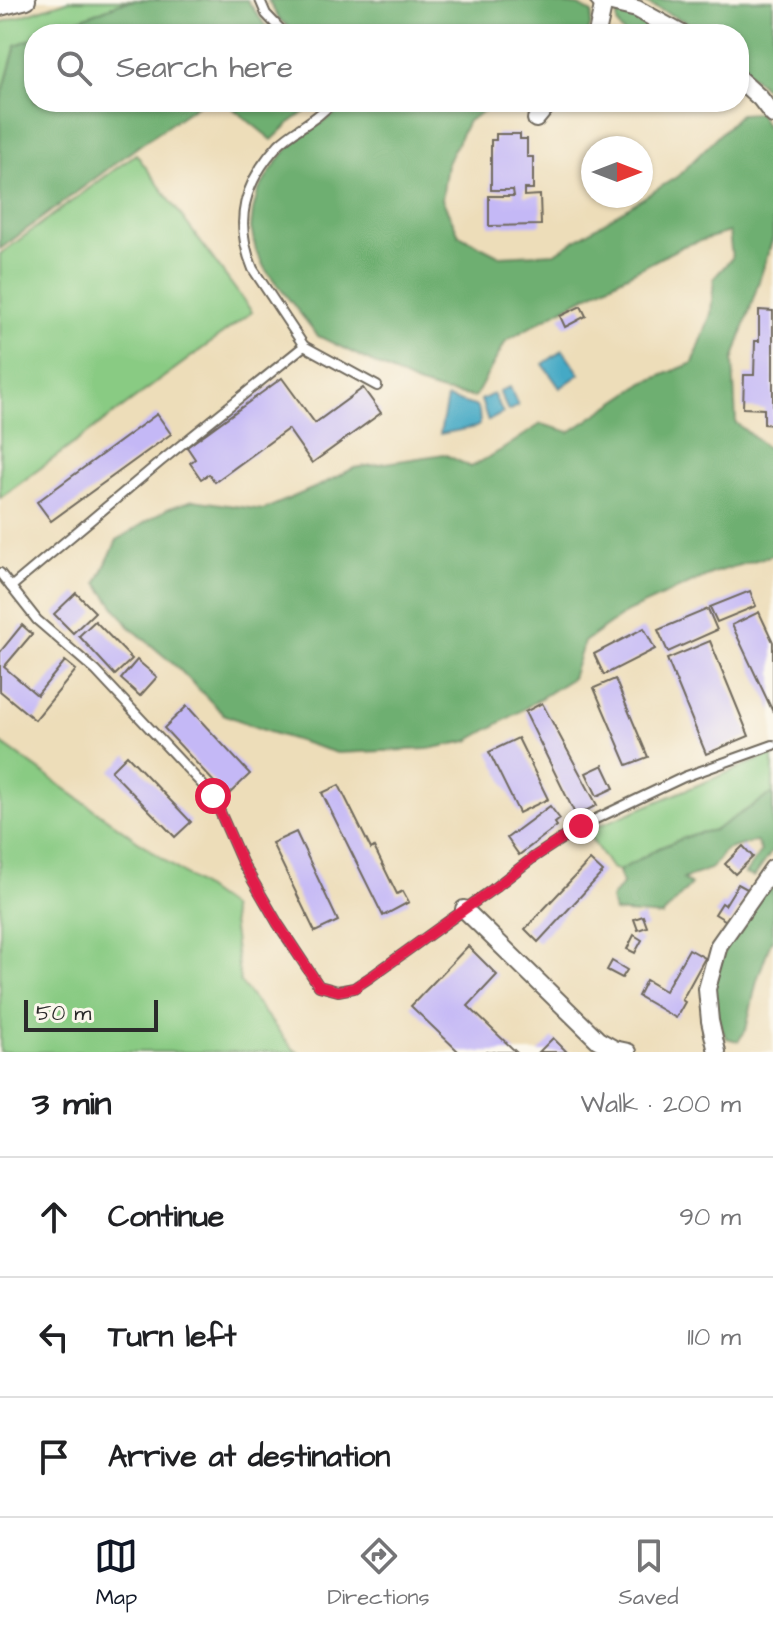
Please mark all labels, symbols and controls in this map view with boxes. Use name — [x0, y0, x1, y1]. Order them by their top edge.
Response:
search box — [24, 24, 749, 112]
icon: search — [52, 46, 96, 90]
text: Search here — [116, 47, 293, 89]
north arrow — [581, 136, 653, 208]
route start — [195, 778, 231, 814]
route end — [563, 808, 599, 844]
scale bar — [24, 996, 158, 1032]
text: 50 m — [36, 998, 91, 1029]
text: 3 min — [32, 1080, 112, 1128]
text: Walk · 200 m — [580, 1086, 741, 1122]
icon: ahead — [32, 1195, 76, 1239]
text: Continue — [108, 1196, 224, 1238]
text: 90 m — [679, 1199, 741, 1235]
icon: left — [32, 1315, 76, 1359]
text: Turn left — [108, 1316, 236, 1358]
text: 110 m — [687, 1319, 741, 1355]
icon: arrive — [32, 1435, 76, 1479]
text: Arrive at destination — [108, 1436, 390, 1478]
tab: Map — [94, 1534, 138, 1613]
tab: Directions — [327, 1534, 430, 1613]
tab: Saved — [619, 1534, 679, 1613]

